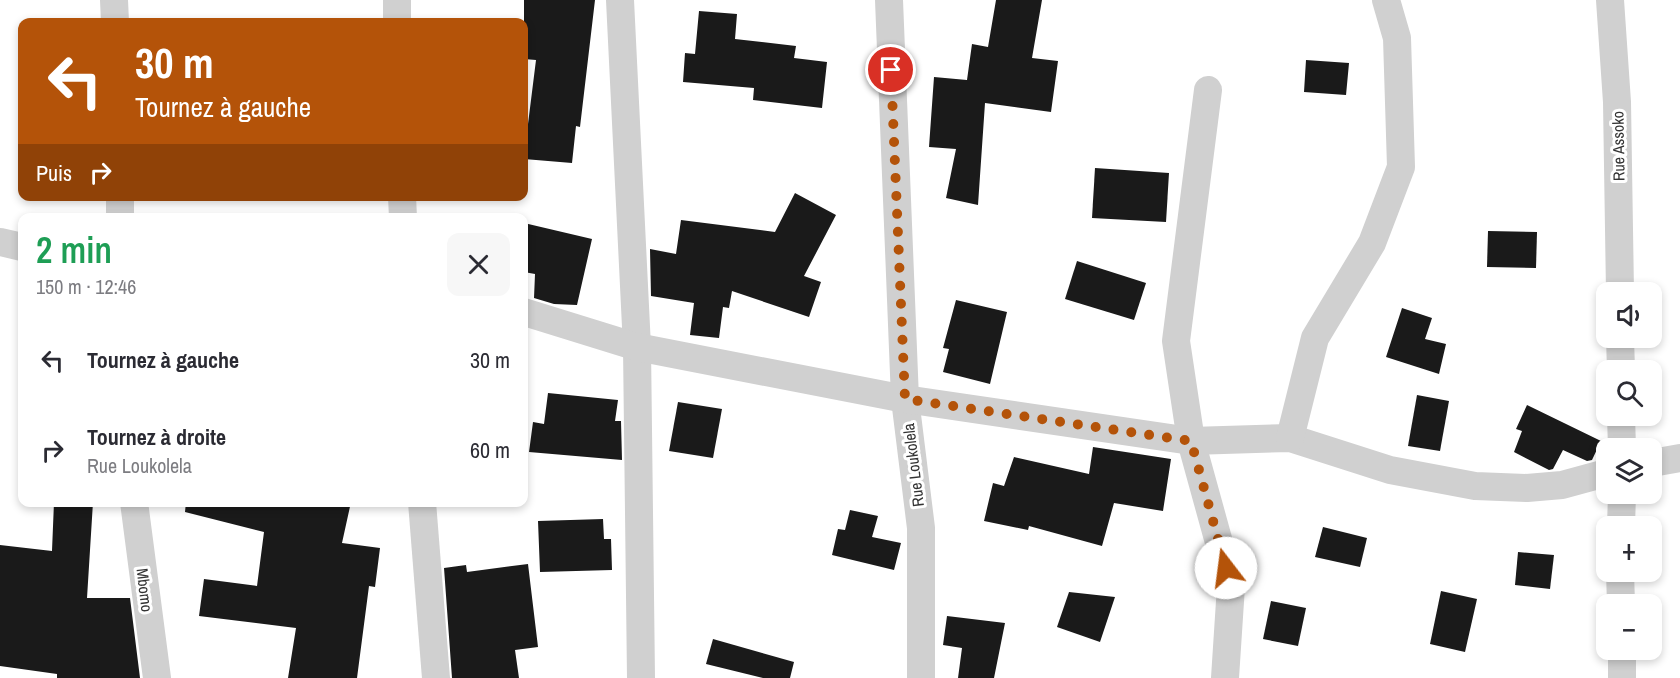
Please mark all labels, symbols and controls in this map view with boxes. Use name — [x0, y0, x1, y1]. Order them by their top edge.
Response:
text: 30 m — [135, 35, 214, 91]
icon: left — [36, 42, 114, 120]
pin — [865, 44, 916, 95]
icon: arrive — [874, 53, 907, 86]
text: Tournez à gauche — [135, 89, 311, 125]
street label: Rue Assoko — [1606, 111, 1630, 181]
icon: right — [84, 156, 117, 189]
text: Puis — [36, 158, 72, 188]
text: 2 min — [36, 226, 112, 274]
button: close — [447, 233, 510, 296]
text: 150 m · 12:46 — [36, 273, 136, 300]
map controls — [1596, 282, 1662, 660]
button: sound — [1596, 282, 1662, 348]
icon: left — [36, 344, 69, 377]
text: Tournez à gauche — [87, 345, 239, 375]
text: 30 m — [470, 345, 510, 375]
button: search — [1596, 360, 1662, 426]
street label: Rue Loukolela — [897, 421, 929, 508]
text: Tournez à droite — [87, 422, 226, 452]
icon: right — [36, 434, 69, 467]
text: 60 m — [470, 435, 510, 465]
button: layers — [1596, 438, 1662, 504]
text: Rue Loukolela — [87, 452, 192, 479]
button: + — [1596, 516, 1662, 582]
position arrow — [1194, 536, 1258, 600]
street label: Mbomo — [131, 567, 159, 613]
button: − — [1596, 594, 1662, 660]

